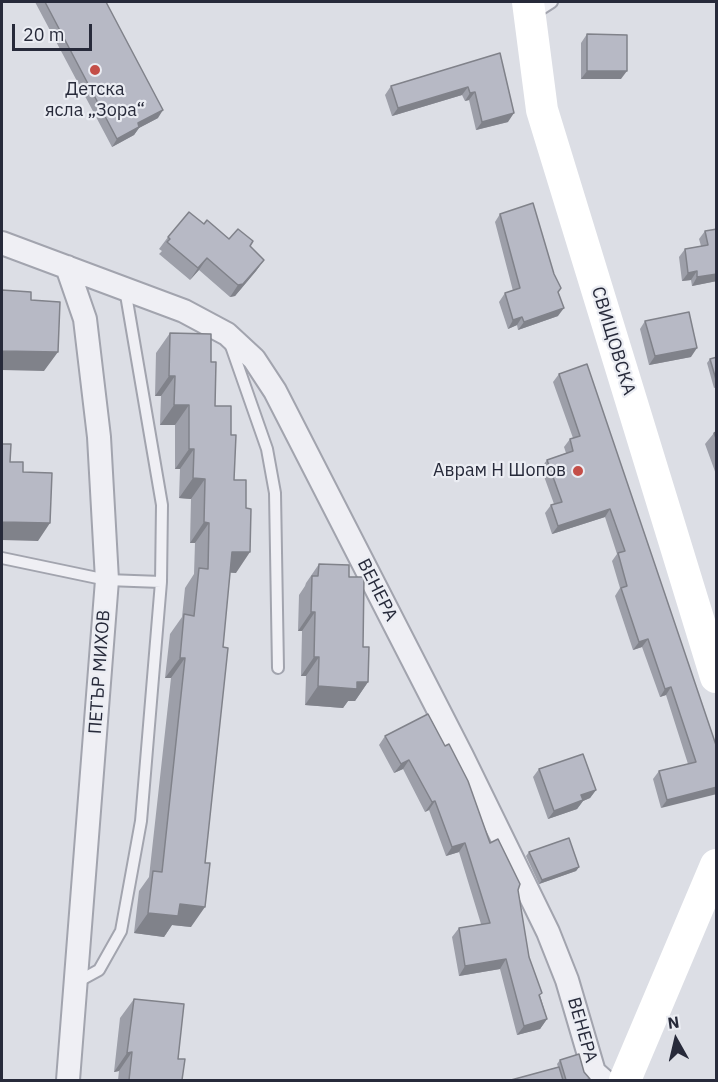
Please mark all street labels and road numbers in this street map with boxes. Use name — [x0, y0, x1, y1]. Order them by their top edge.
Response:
street label: СВИЩОВСКА — [586, 284, 640, 398]
street label: ВЕНЕРА — [352, 555, 402, 625]
street label: ПЕТЪР МИХОВ — [85, 609, 115, 735]
street label: ВЕНЕРА — [562, 995, 602, 1065]

